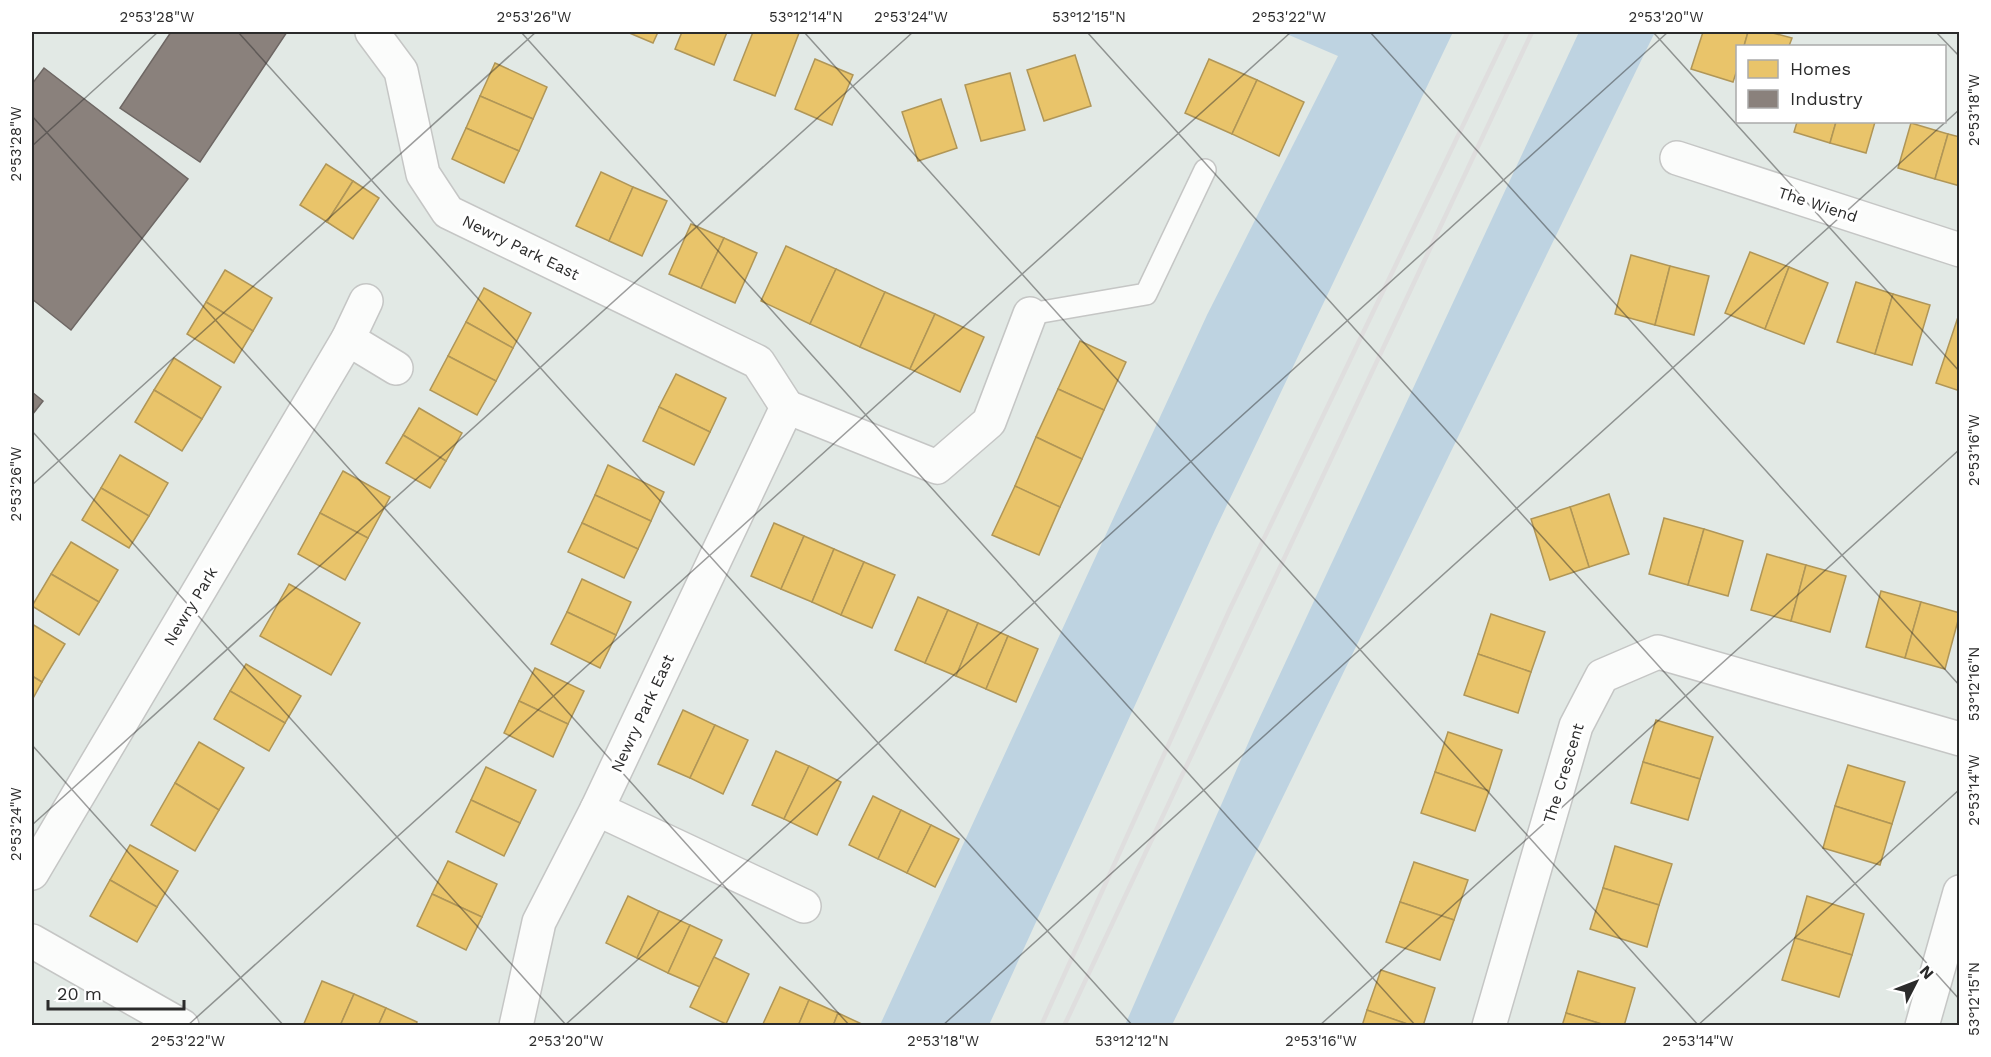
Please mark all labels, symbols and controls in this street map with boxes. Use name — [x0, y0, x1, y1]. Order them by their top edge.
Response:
text: 2°53'28"W — [119, 8, 195, 26]
text: 2°53'26"W — [497, 8, 571, 26]
text: 53°12'14"N — [769, 8, 843, 26]
text: 2°53'24"W — [874, 8, 948, 26]
text: 53°12'15"N — [1052, 8, 1126, 26]
text: 2°53'22"W — [1252, 8, 1326, 26]
text: 2°53'20"W — [1628, 8, 1704, 26]
legend — [1736, 45, 1946, 123]
text: Homes — [1790, 58, 1851, 79]
text: 2°53'18"W — [1965, 74, 1983, 146]
text: Industry — [1790, 88, 1863, 109]
text: 2°53'28"W — [7, 106, 25, 182]
street label: The Wiend — [1776, 183, 1860, 226]
street label: Newry Park East — [459, 211, 583, 284]
text: 2°53'16"W — [1965, 414, 1983, 486]
text: 2°53'26"W — [7, 447, 25, 521]
street label: Newry Park — [160, 564, 221, 649]
text: 53°12'16"N — [1965, 647, 1983, 721]
street label: Newry Park East — [607, 651, 678, 775]
street label: The Crescent — [1539, 721, 1588, 825]
text: 2°53'14"W — [1965, 754, 1983, 826]
text: 2°53'24"W — [7, 787, 25, 861]
north arrow — [1886, 952, 1946, 1012]
text: N — [1916, 962, 1938, 983]
text: 53°12'15"N — [1965, 962, 1983, 1036]
scale bar — [48, 973, 184, 1011]
text: 20 m — [57, 983, 102, 1004]
text: 2°53'22"W — [151, 1032, 225, 1050]
text: 2°53'20"W — [528, 1032, 604, 1050]
text: 2°53'18"W — [907, 1032, 979, 1050]
text: 53°12'12"N — [1095, 1032, 1169, 1050]
text: 2°53'16"W — [1285, 1032, 1357, 1050]
text: 2°53'14"W — [1662, 1032, 1734, 1050]

